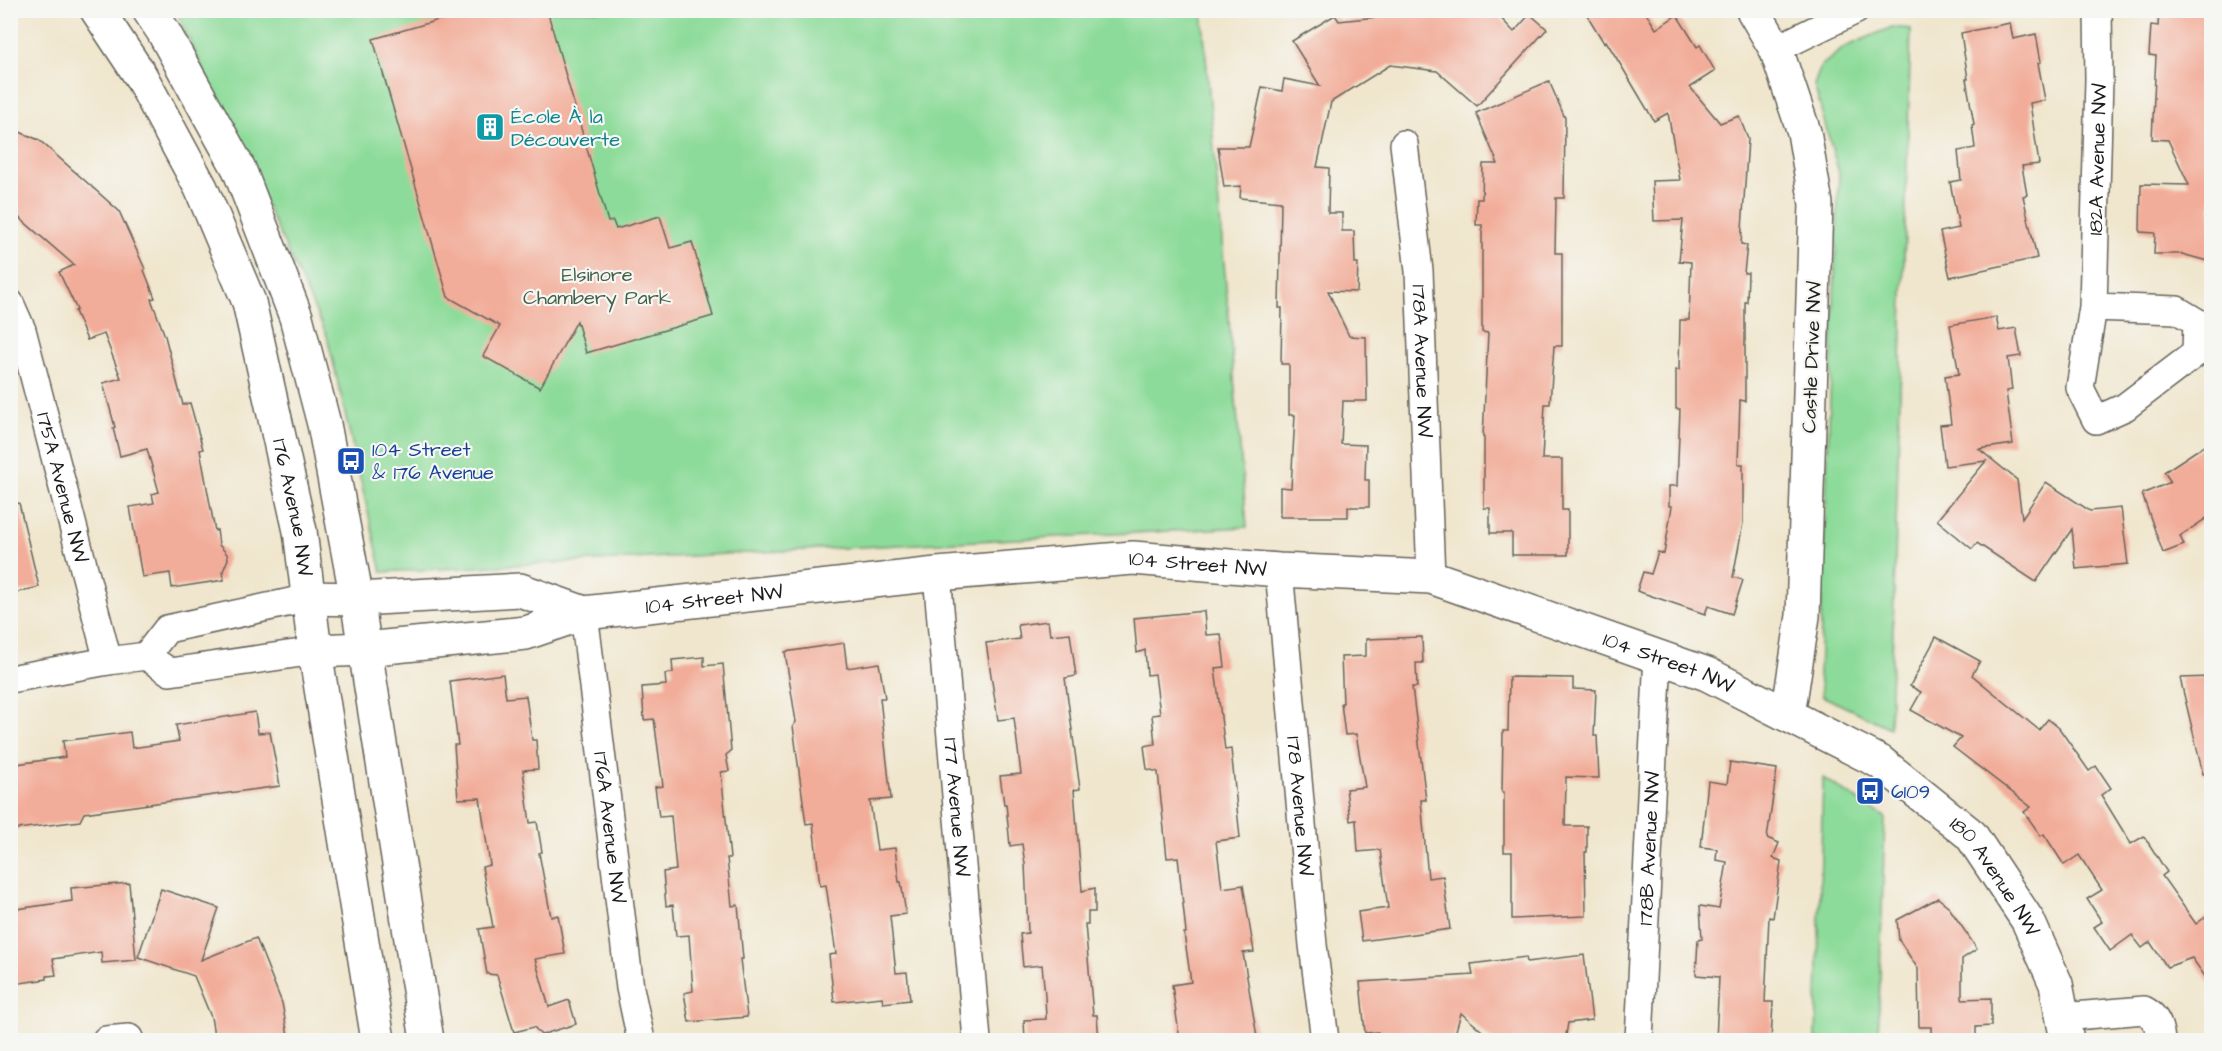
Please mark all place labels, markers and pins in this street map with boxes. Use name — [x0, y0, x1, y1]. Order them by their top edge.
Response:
place label: École À la Découverte — [511, 103, 620, 154]
building icon: École À la Découverte — [474, 111, 506, 143]
place label: 104 Street & 176 Avenue — [372, 436, 494, 487]
bus stop icon: 104 Street & 176 Avenue — [335, 445, 367, 477]
bus stop icon: 6109 — [1854, 775, 1886, 807]
place label: 6109 — [1891, 778, 1930, 806]

